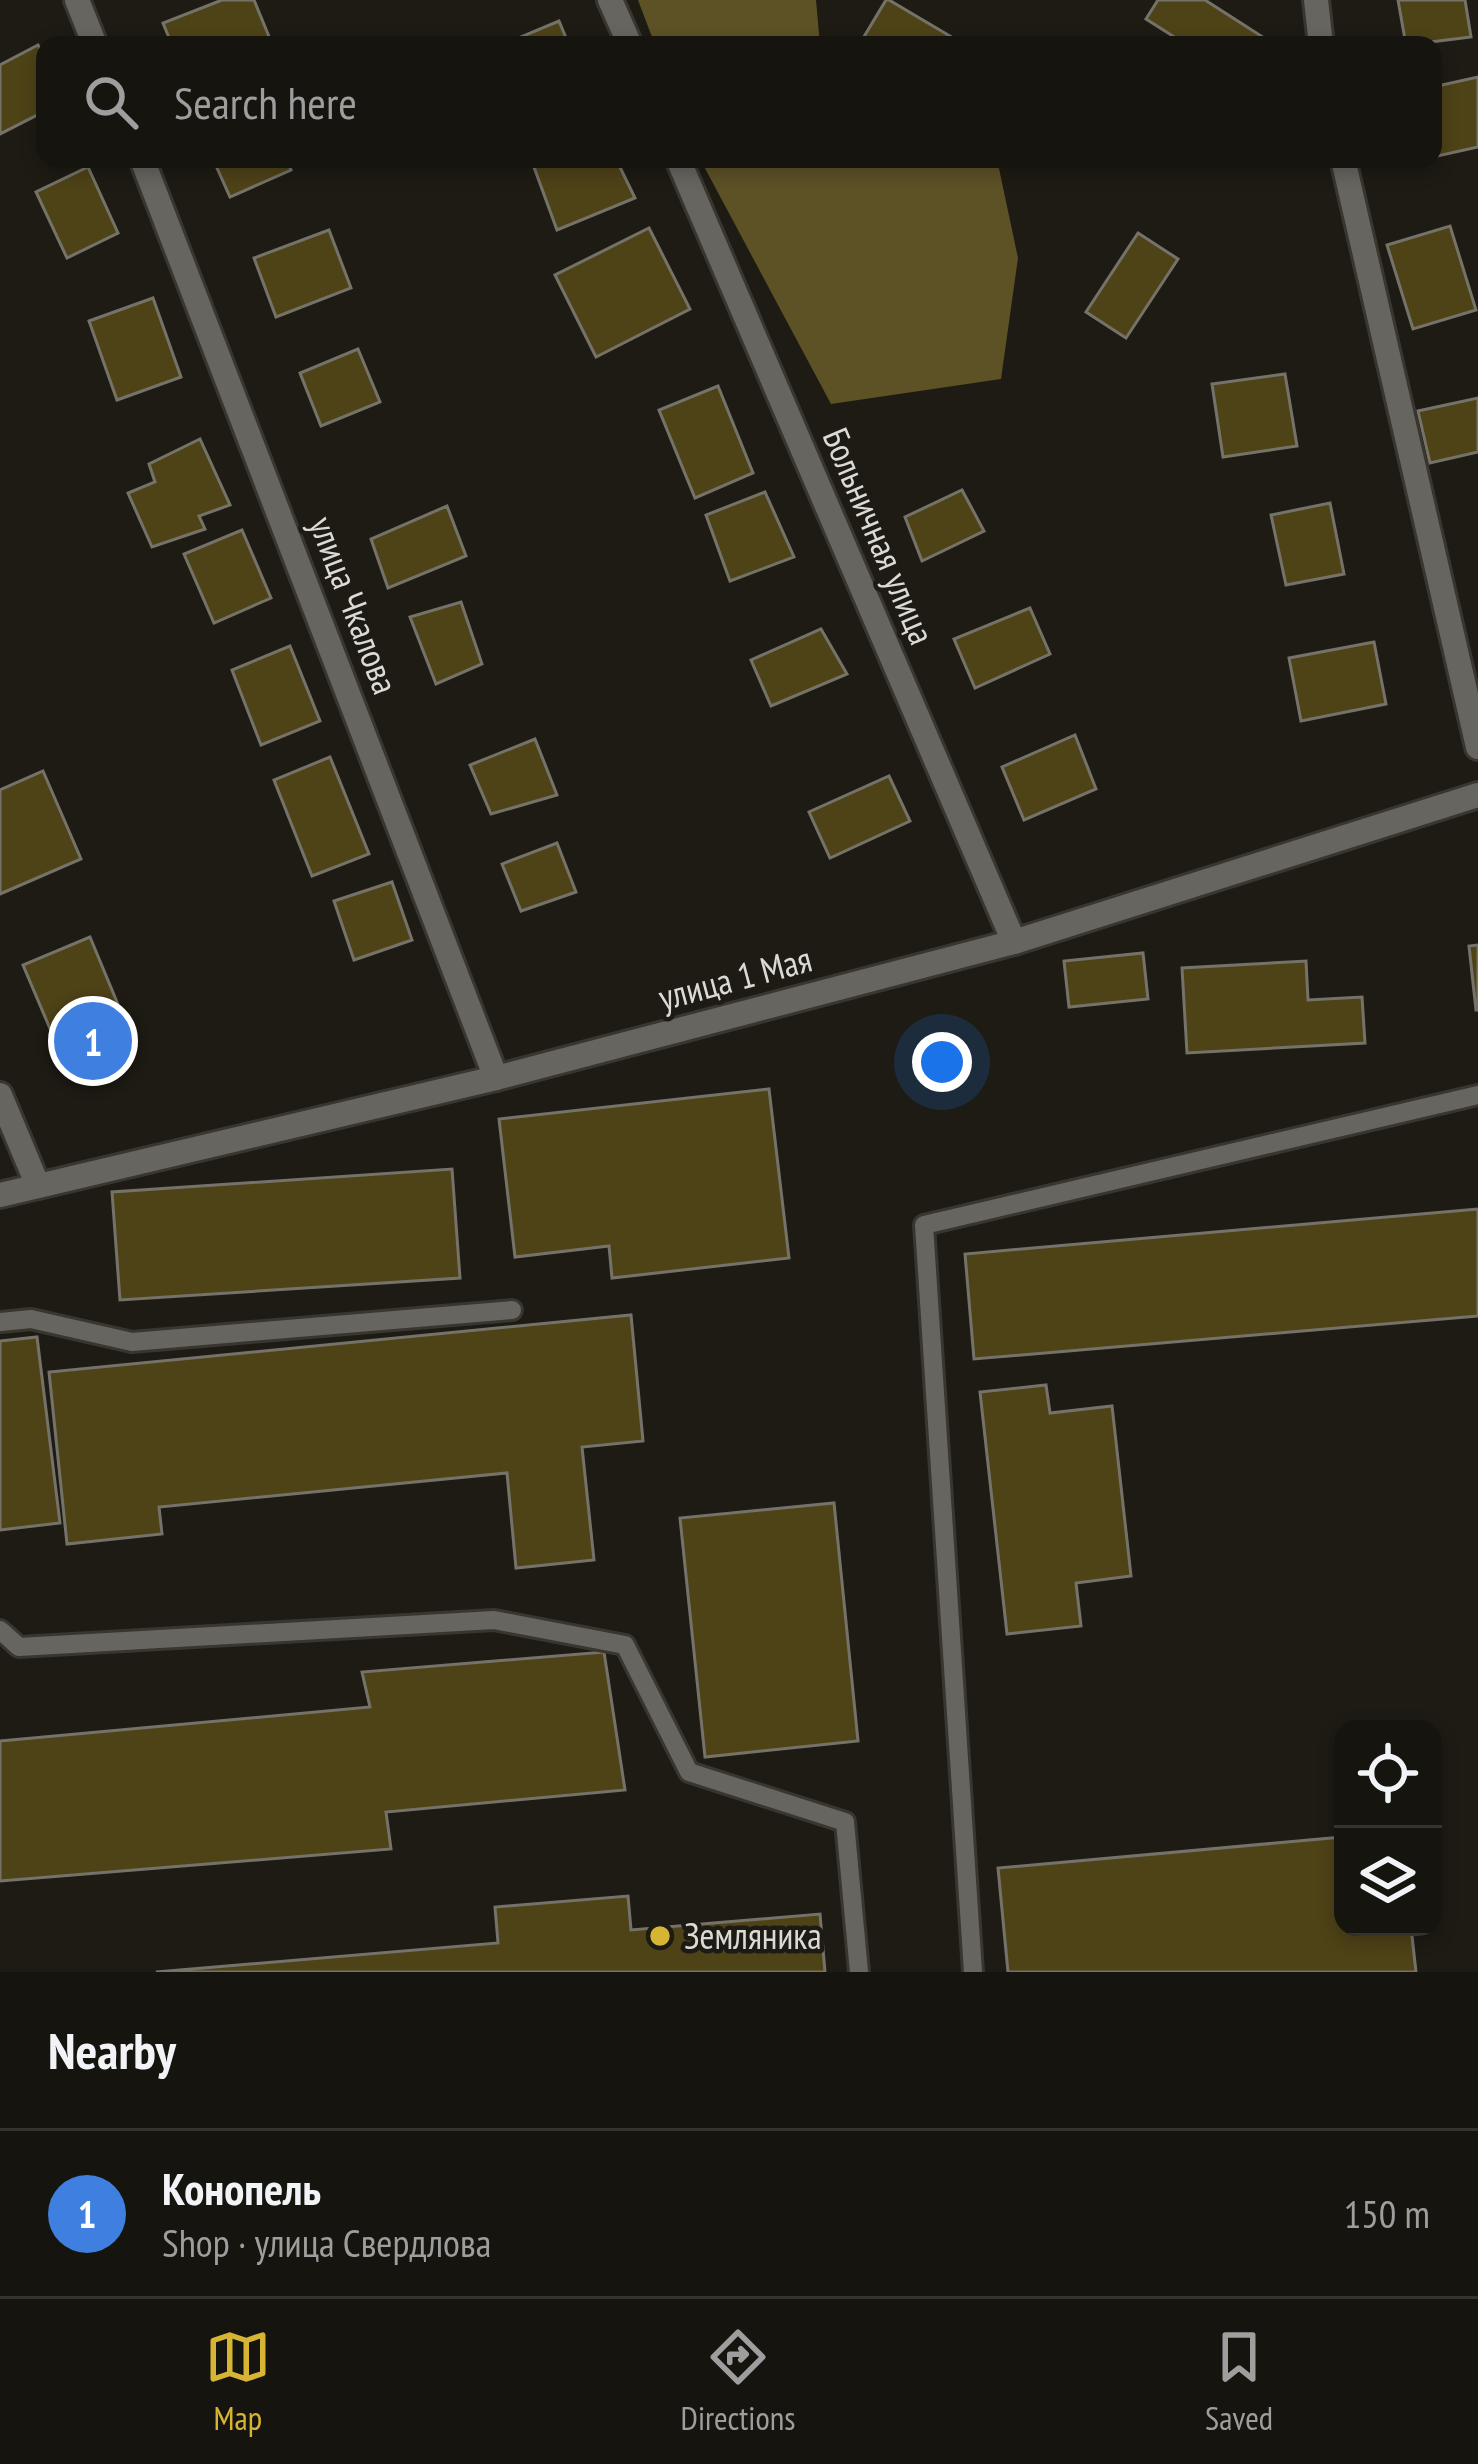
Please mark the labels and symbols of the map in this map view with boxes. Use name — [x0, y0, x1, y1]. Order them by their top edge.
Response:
street label: Больничная улица — [813, 420, 946, 651]
street label: улица Чкалова — [299, 509, 410, 700]
street label: улица 1 Мая — [653, 935, 817, 1020]
pin: 1 — [54, 996, 132, 1086]
your location — [912, 1032, 972, 1092]
place label: Земляника — [684, 1912, 822, 1959]
marker: Земляника — [647, 1923, 673, 1949]

